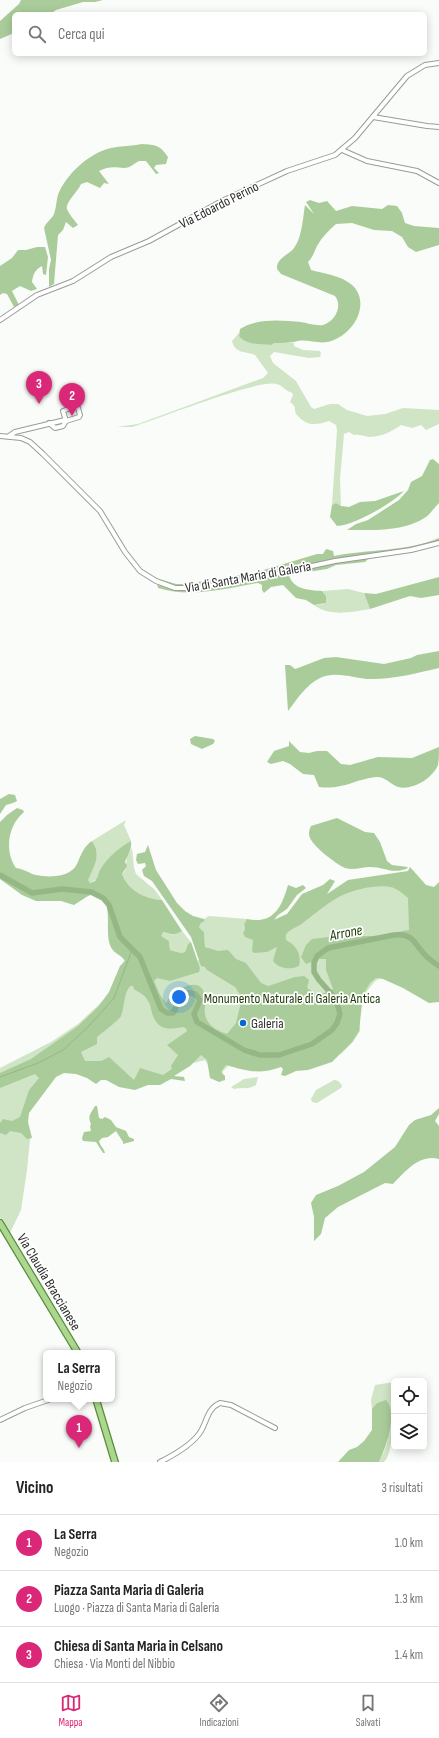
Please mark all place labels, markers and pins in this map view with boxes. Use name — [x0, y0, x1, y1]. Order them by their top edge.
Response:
pin: 3 — [26, 371, 52, 404]
pin: 2 — [59, 383, 85, 416]
place label: Galeria — [251, 1015, 284, 1032]
marker: Galeria — [238, 1018, 248, 1028]
pin: 1 — [66, 1415, 92, 1448]

